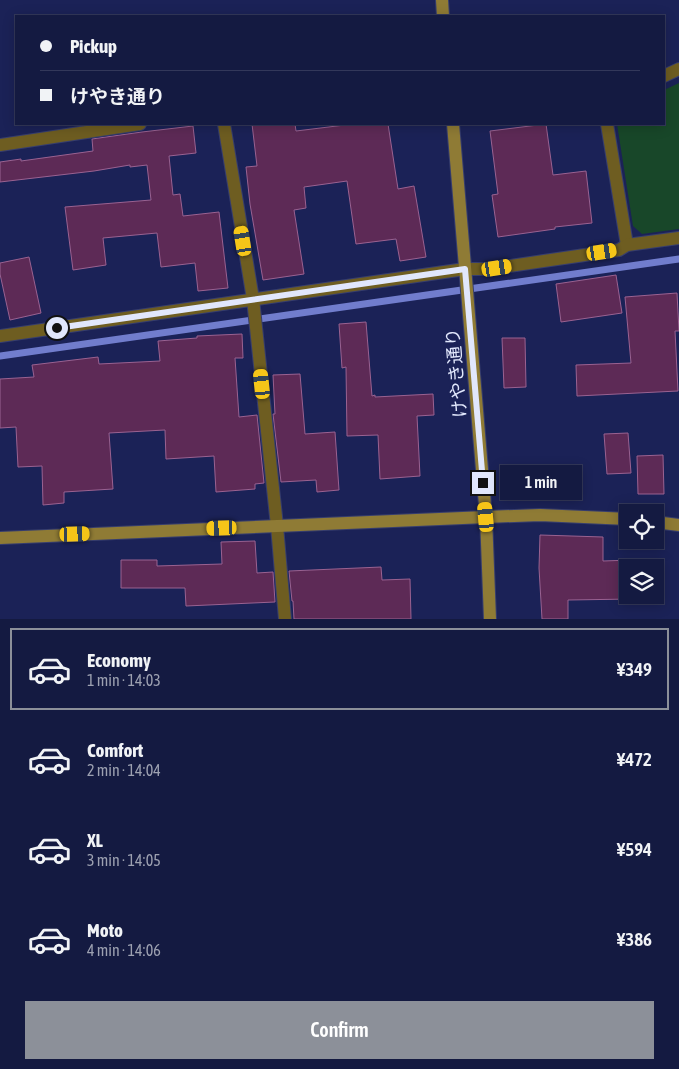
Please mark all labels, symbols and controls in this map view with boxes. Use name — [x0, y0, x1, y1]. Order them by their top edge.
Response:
text: Pickup — [70, 35, 117, 57]
text: けやき通り — [70, 85, 165, 107]
car — [233, 225, 252, 257]
car — [586, 242, 617, 262]
car — [481, 258, 512, 278]
route start — [46, 317, 68, 339]
street label: けやき通り — [442, 327, 470, 419]
car — [252, 368, 271, 400]
callout: 1 min — [500, 466, 583, 500]
route end — [472, 472, 494, 494]
text: 1 min — [525, 473, 557, 491]
car — [477, 501, 494, 533]
map controls — [619, 504, 664, 604]
button: locate — [619, 504, 664, 549]
car — [206, 520, 237, 536]
car — [59, 526, 90, 542]
button: layers — [619, 559, 664, 604]
icon: car — [27, 647, 72, 692]
text: Economy — [87, 649, 151, 671]
text: ¥349 — [617, 658, 652, 680]
text: 1 min · 14:03 — [87, 671, 161, 689]
icon: car — [27, 737, 72, 782]
text: Comfort — [87, 739, 143, 761]
text: ¥472 — [617, 748, 652, 770]
text: 2 min · 14:04 — [87, 761, 161, 779]
icon: car — [27, 827, 72, 872]
text: XL — [87, 829, 103, 851]
text: ¥594 — [617, 838, 652, 860]
text: 3 min · 14:05 — [87, 851, 161, 869]
icon: car — [27, 917, 72, 962]
text: Moto — [87, 919, 123, 941]
text: ¥386 — [617, 928, 652, 950]
text: 4 min · 14:06 — [87, 941, 161, 959]
button: Confirm — [25, 1001, 654, 1059]

